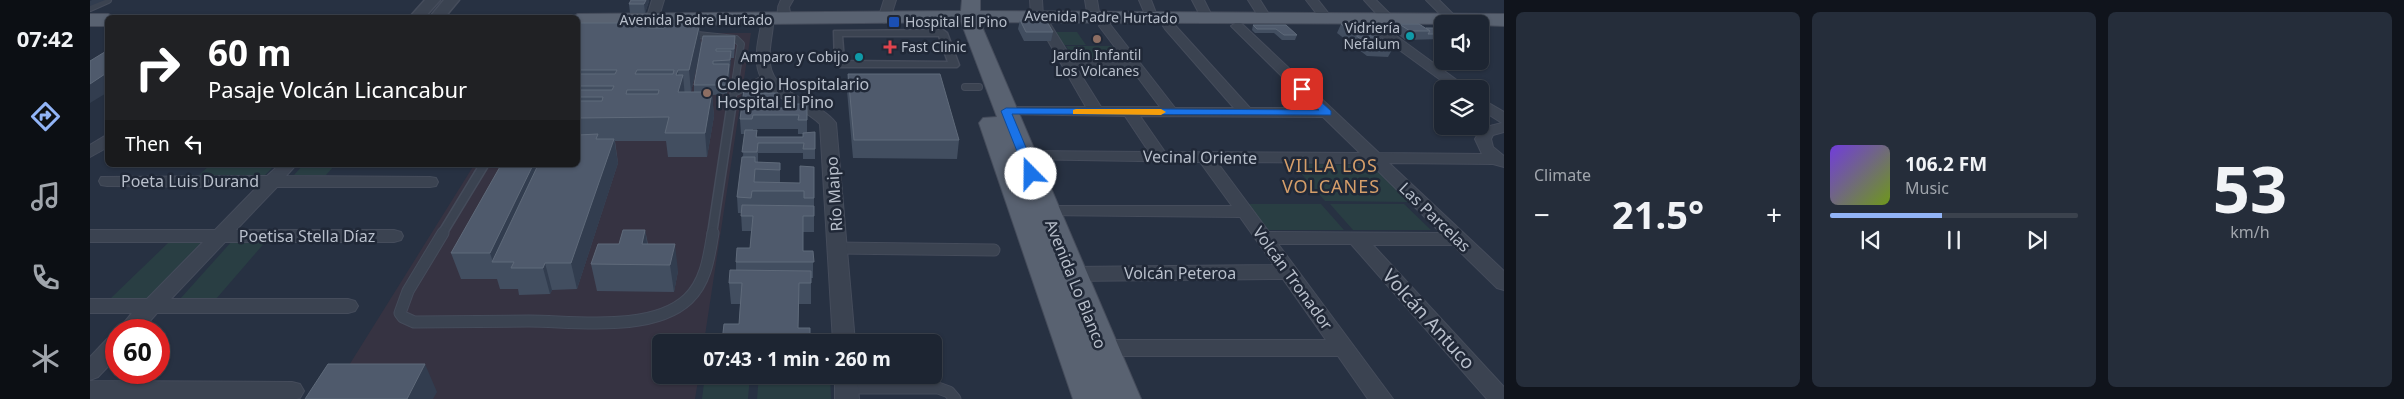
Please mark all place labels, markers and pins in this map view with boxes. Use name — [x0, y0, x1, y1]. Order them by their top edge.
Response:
place label: Hospital El Pino — [905, 12, 1007, 31]
marker: Hospital El Pino — [887, 15, 901, 29]
place label: Vidriería Nefalum — [1343, 18, 1400, 53]
marker: Vidriería Nefalum — [1404, 30, 1416, 42]
marker: Jardín Infantil Los Volcanes — [1091, 33, 1103, 45]
place label: Fast Clinic — [901, 37, 967, 56]
marker: Fast Clinic — [883, 40, 897, 54]
place label: Jardín Infantil Los Volcanes — [1051, 45, 1141, 80]
place label: Amparo y Cobijo — [740, 47, 849, 66]
marker: Amparo y Cobijo — [853, 51, 865, 63]
pin — [1281, 68, 1323, 110]
place label: Colegio Hospitalario Hospital El Pino — [717, 73, 869, 113]
marker: Colegio Hospitalario Hospital El Pino — [701, 87, 713, 99]

